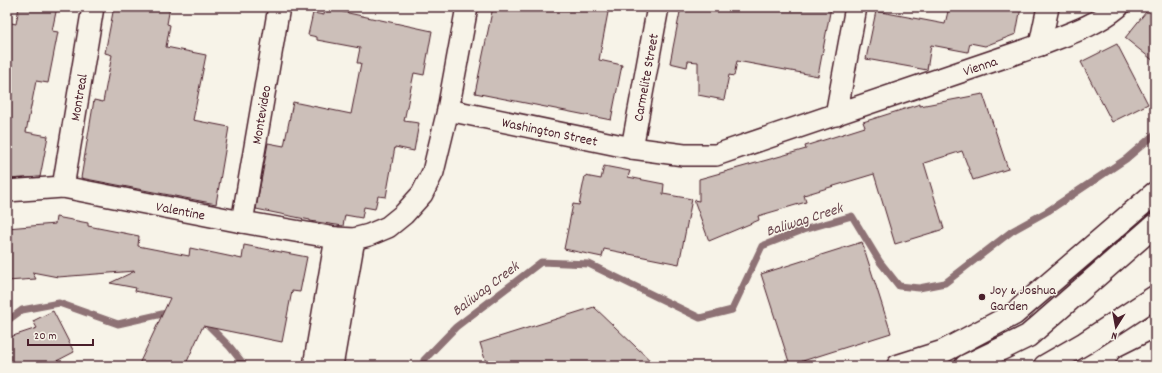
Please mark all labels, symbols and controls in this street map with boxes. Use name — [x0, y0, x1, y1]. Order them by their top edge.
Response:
street label: Carmelite Street — [629, 32, 665, 123]
street label: Vienna — [961, 52, 1001, 82]
street label: Montreal — [66, 72, 94, 123]
street label: Montevideo — [248, 84, 277, 146]
street label: Washington Street — [500, 113, 599, 153]
street label: Valentine — [154, 197, 207, 227]
water label: Baliwag Creek — [763, 198, 848, 244]
water label: Baliwag Creek — [448, 256, 526, 322]
place label: Joy & Joshua Garden — [990, 281, 1056, 317]
marker: Joy & Joshua Garden — [977, 292, 987, 302]
north arrow — [1096, 307, 1136, 347]
scale bar — [28, 321, 93, 347]
text: N — [1110, 326, 1119, 343]
text: 20 m — [34, 328, 57, 345]

